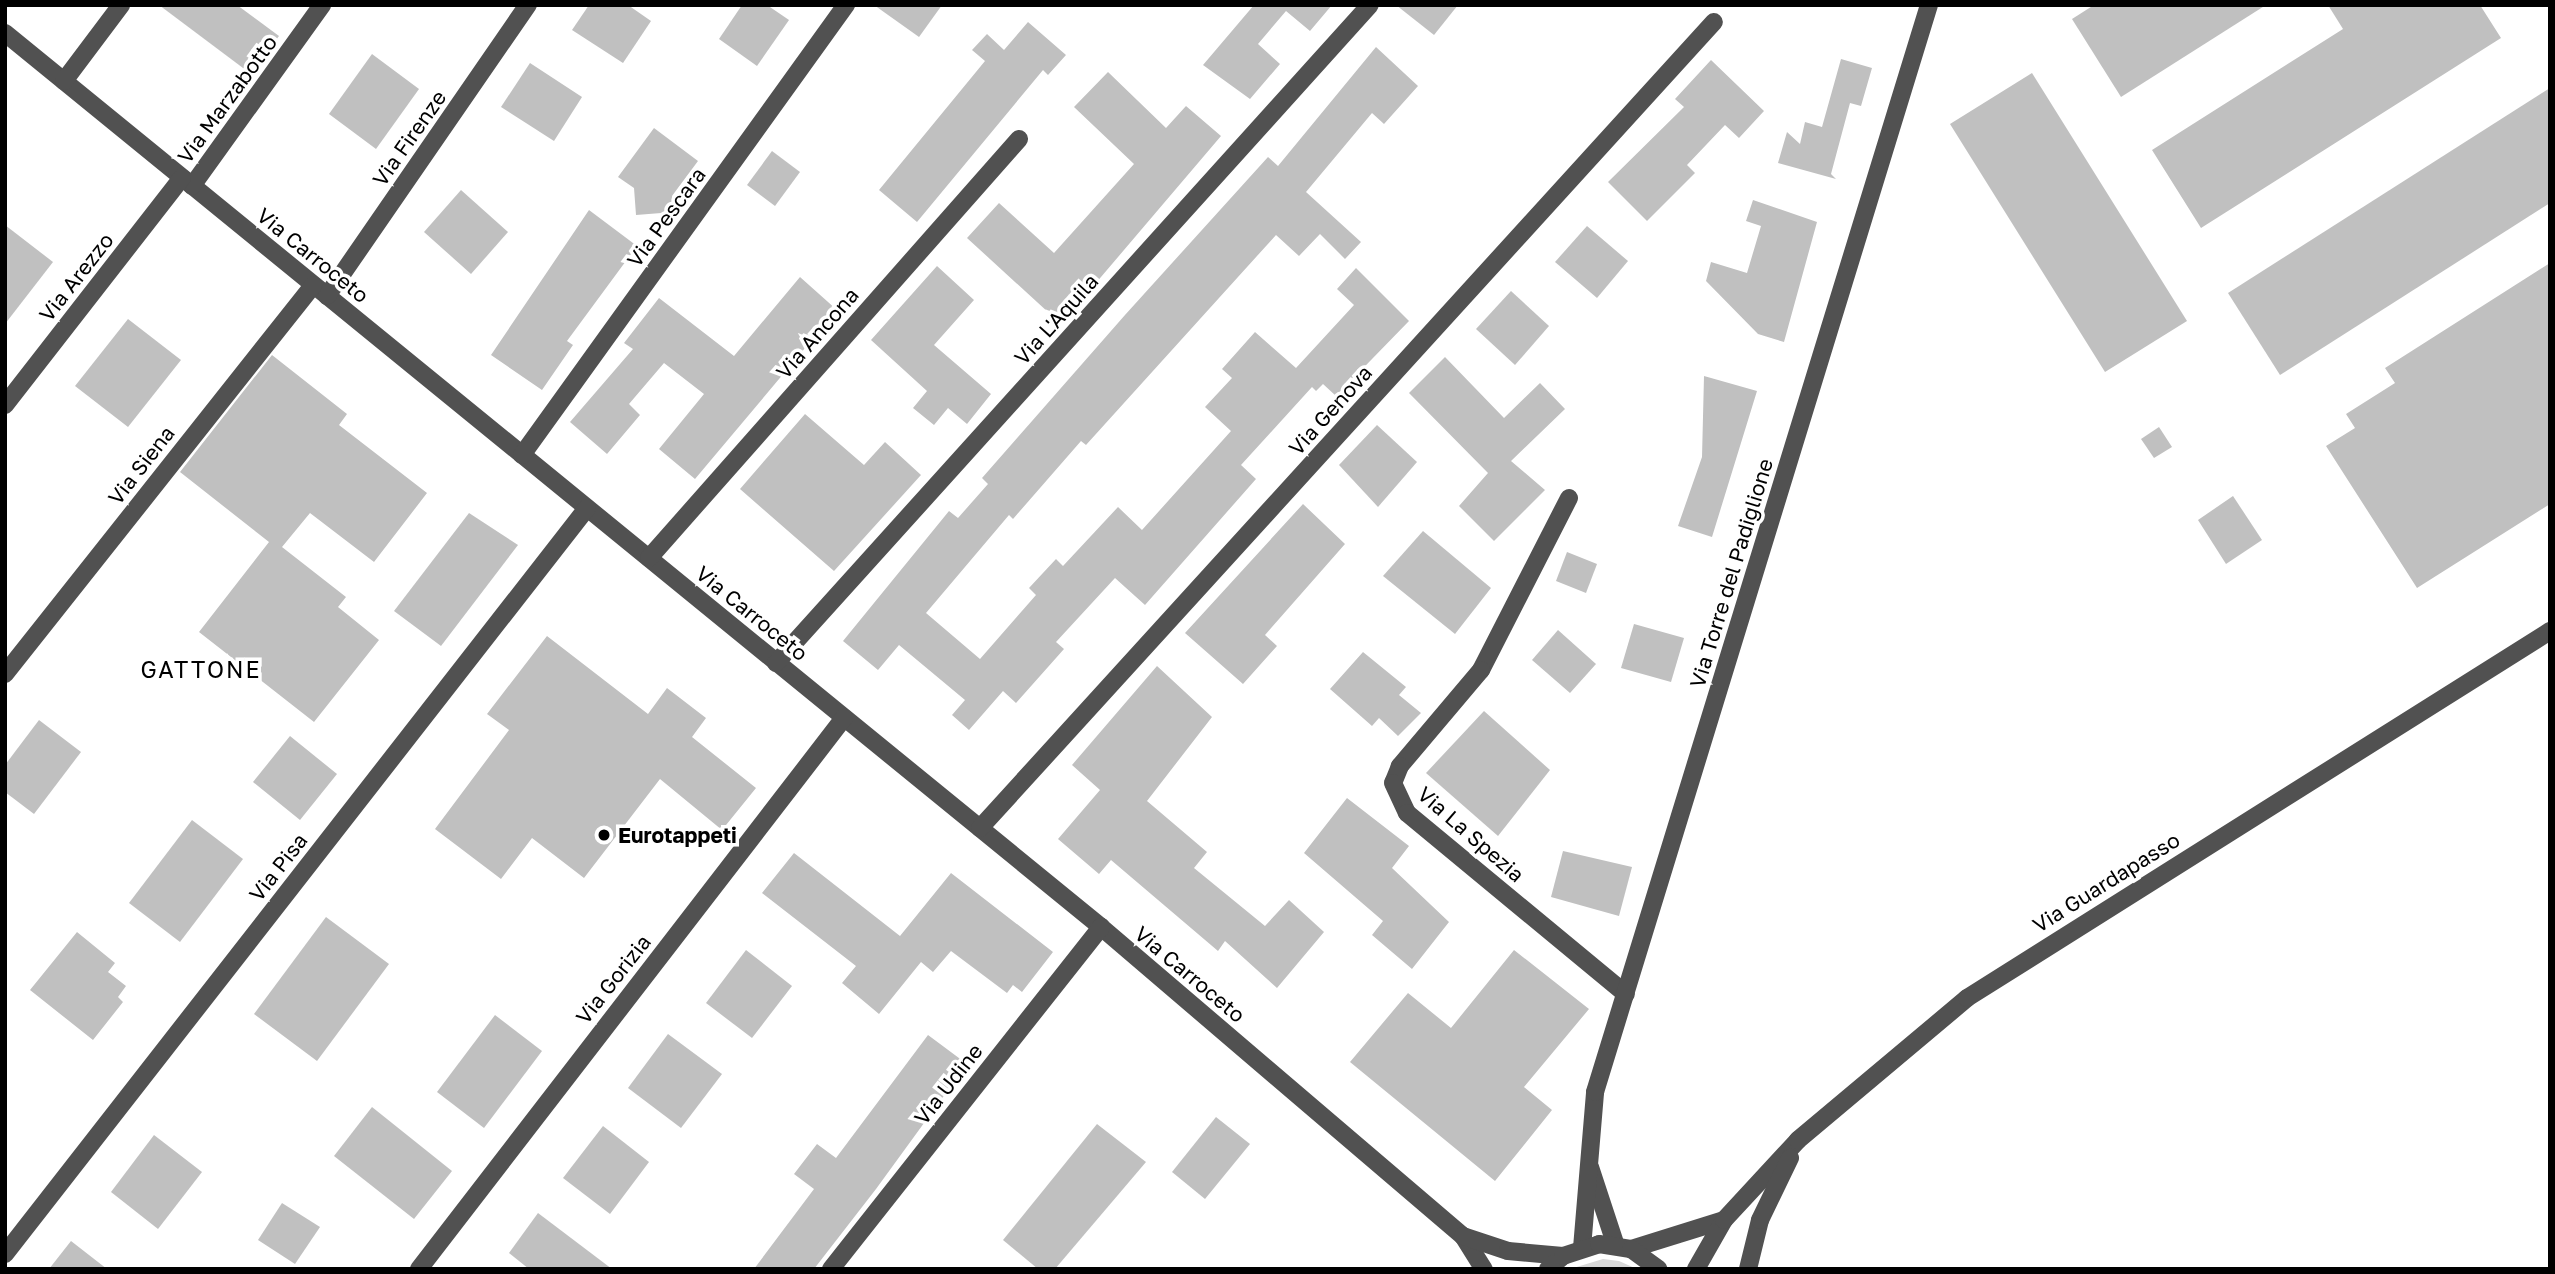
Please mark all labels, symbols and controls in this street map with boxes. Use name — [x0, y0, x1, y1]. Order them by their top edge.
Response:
street label: Via Marzabotto — [172, 30, 282, 168]
street label: Via Firenze — [367, 85, 451, 191]
street label: Via Pescara — [621, 162, 711, 272]
street label: Via Carroceto — [252, 202, 374, 308]
street label: Via Arezzo — [34, 228, 118, 326]
street label: Via L'Aquila — [1009, 268, 1103, 370]
street label: Via Ancona — [771, 282, 863, 384]
street label: Via Genova — [1283, 360, 1377, 460]
street label: Via Siena — [102, 421, 180, 509]
street label: Via Torre del Padiglione — [1684, 455, 1778, 691]
street label: Via Carroceto — [691, 560, 813, 666]
district label: GATTONE — [141, 655, 261, 683]
street label: Via La Spezia — [1413, 781, 1529, 887]
place label: Eurotappeti — [618, 822, 737, 848]
marker: Eurotappeti — [596, 827, 612, 843]
street label: Via Guardapasso — [2028, 827, 2184, 937]
street label: Via Pisa — [244, 828, 312, 906]
street label: Via Carroceto — [1130, 921, 1250, 1027]
street label: Via Gorizia — [570, 929, 656, 1029]
street label: Via Udine — [909, 1039, 987, 1129]

